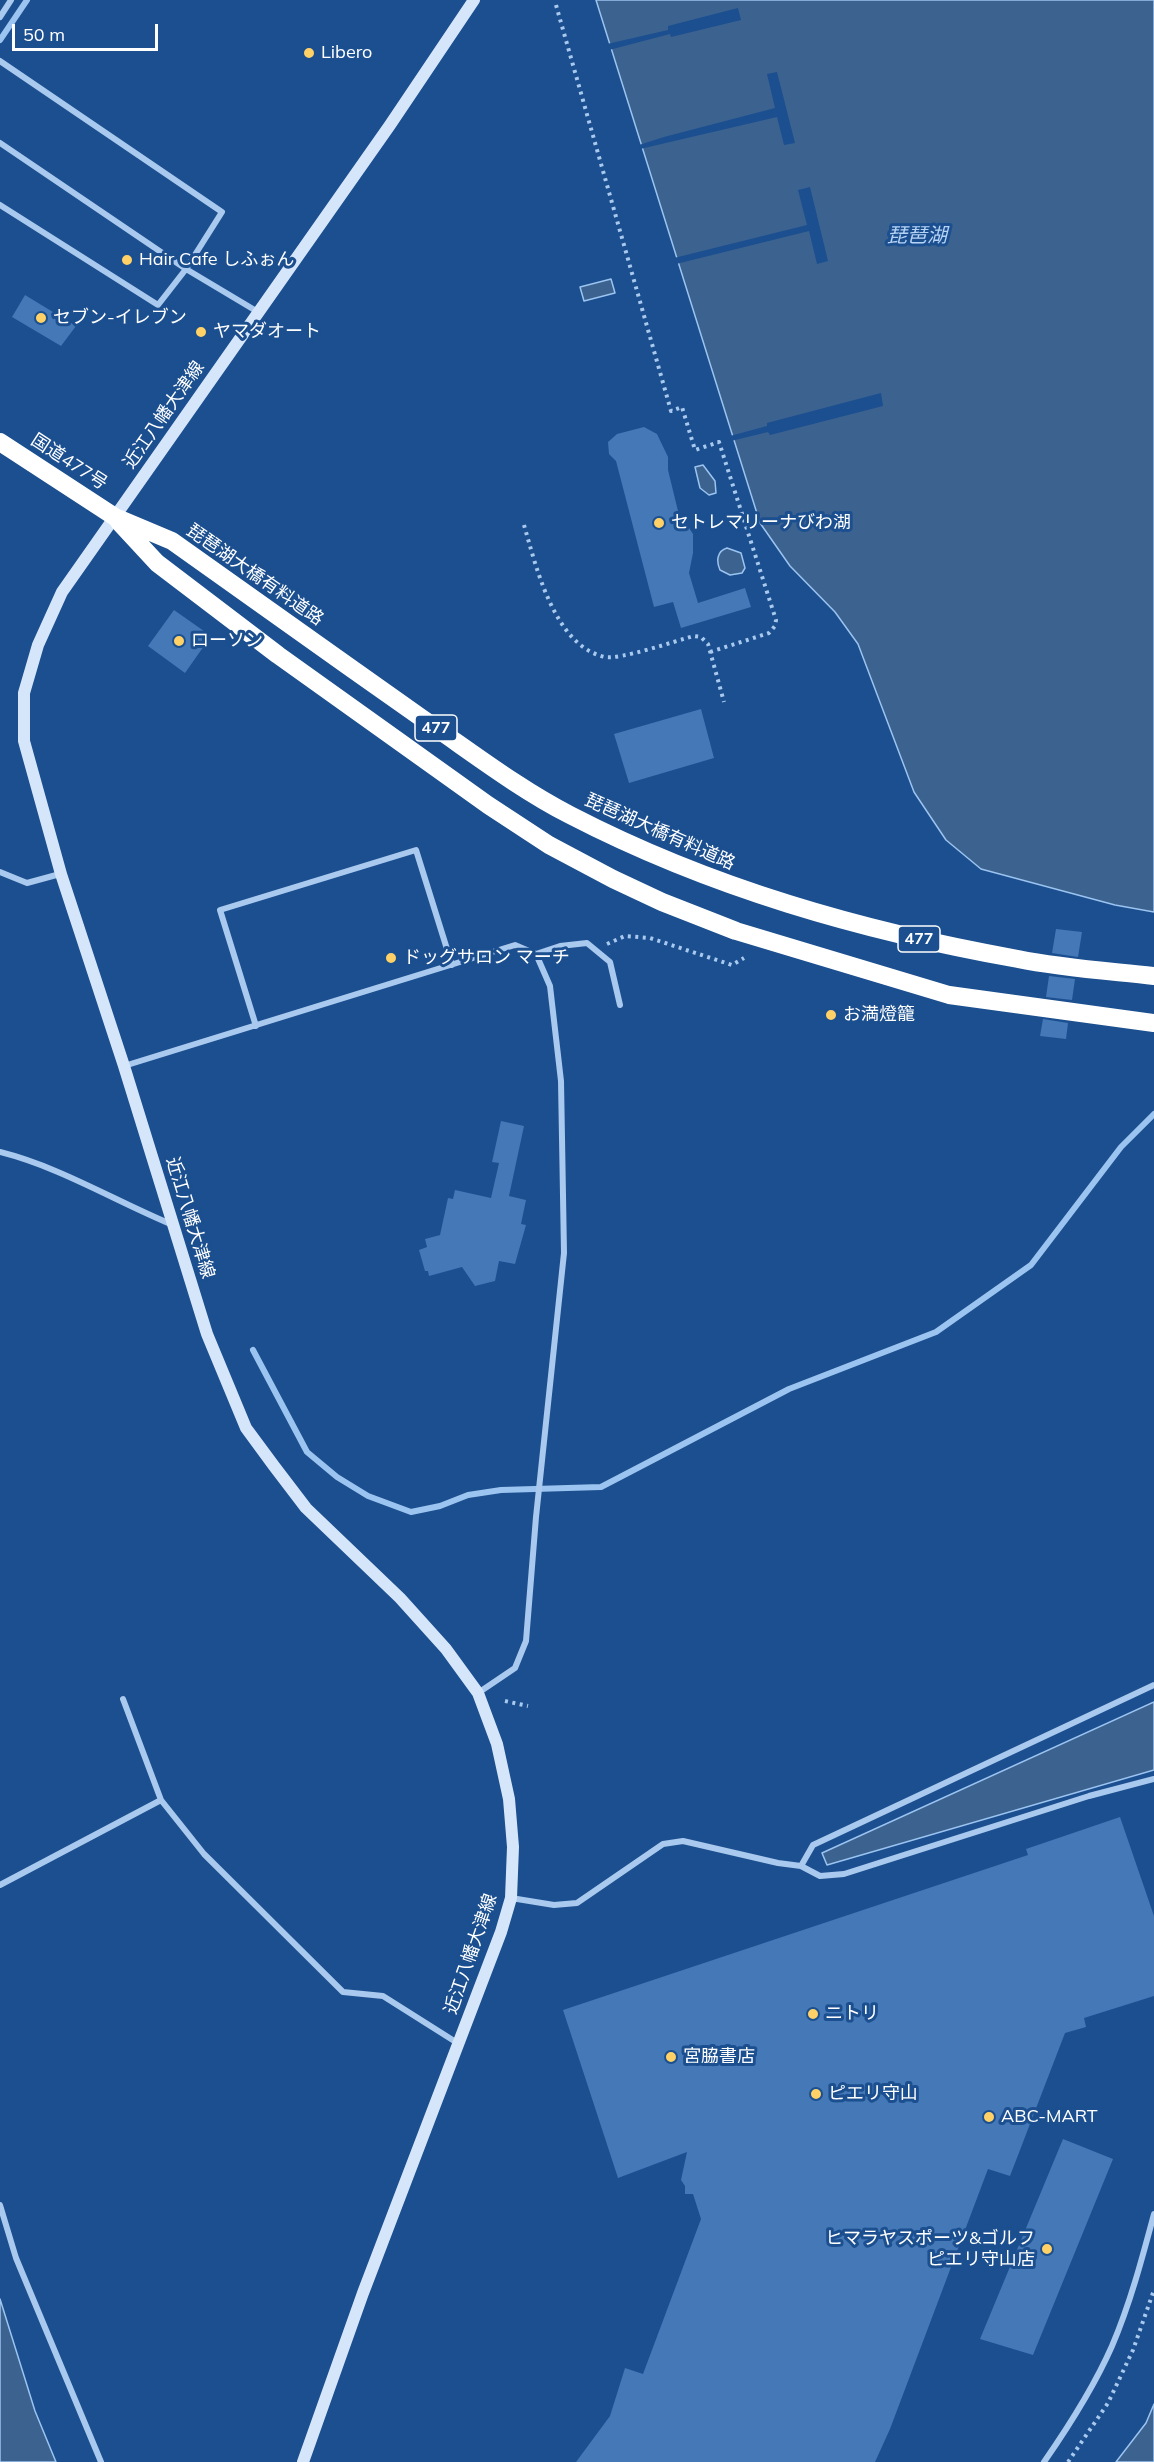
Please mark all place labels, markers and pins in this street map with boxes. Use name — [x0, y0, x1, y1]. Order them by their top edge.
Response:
place label: Libero — [321, 42, 372, 64]
marker: Libero — [302, 46, 316, 60]
place label: Hair Cafe しふぉん — [139, 249, 294, 271]
marker: Hair Cafe しふぉん — [120, 253, 134, 267]
place label: セブン-イレブン — [53, 307, 187, 329]
marker: セブン-イレブン — [34, 311, 48, 325]
place label: ヤマダオート — [213, 321, 321, 343]
marker: ヤマダオート — [194, 325, 208, 339]
place label: セトレマリーナびわ湖 — [671, 512, 851, 534]
marker: セトレマリーナびわ湖 — [652, 516, 666, 530]
place label: ローソン — [191, 630, 263, 652]
marker: ローソン — [172, 634, 186, 648]
place label: ドッグサロン マーチ — [403, 947, 570, 969]
marker: ドッグサロン マーチ — [384, 951, 398, 965]
place label: お満燈籠 — [843, 1004, 915, 1026]
marker: お満燈籠 — [824, 1008, 838, 1022]
place label: ニトリ — [825, 2003, 879, 2025]
marker: ニトリ — [806, 2007, 820, 2021]
place label: 宮脇書店 — [683, 2046, 755, 2068]
marker: 宮脇書店 — [664, 2050, 678, 2064]
place label: ピエリ守山 — [828, 2083, 918, 2105]
marker: ピエリ守山 — [809, 2087, 823, 2101]
place label: ABC-MART — [1001, 2106, 1098, 2128]
marker: ABC-MART — [982, 2110, 996, 2124]
place label: ヒマラヤスポーツ&ゴルフ ピエリ守山店 — [825, 2228, 1035, 2270]
marker: ヒマラヤスポーツ&ゴルフ ピエリ守山店 — [1040, 2242, 1054, 2256]

